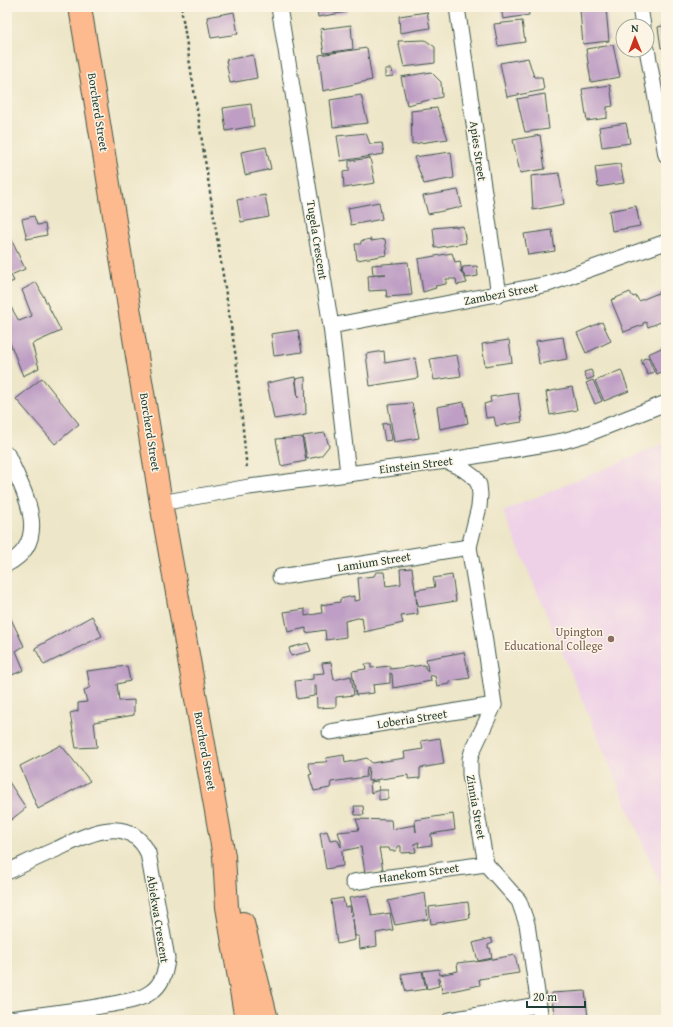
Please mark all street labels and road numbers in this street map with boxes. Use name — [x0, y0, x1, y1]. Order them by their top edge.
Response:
street label: Borcherd Street — [84, 71, 113, 153]
street label: Apies Street — [466, 120, 491, 183]
street label: Tugela Crescent — [303, 199, 332, 282]
street label: Zambezi Street — [462, 278, 540, 309]
street label: Borcherd Street — [136, 391, 165, 473]
street label: Einstein Street — [378, 451, 454, 477]
street label: Lamium Street — [336, 547, 413, 576]
street label: Loberia Street — [376, 704, 449, 732]
street label: Borcherd Street — [190, 710, 221, 792]
street label: Zinnia Street — [462, 773, 491, 841]
street label: Hanekom Street — [378, 858, 461, 887]
street label: Abiekwa Crescent — [143, 874, 174, 965]

